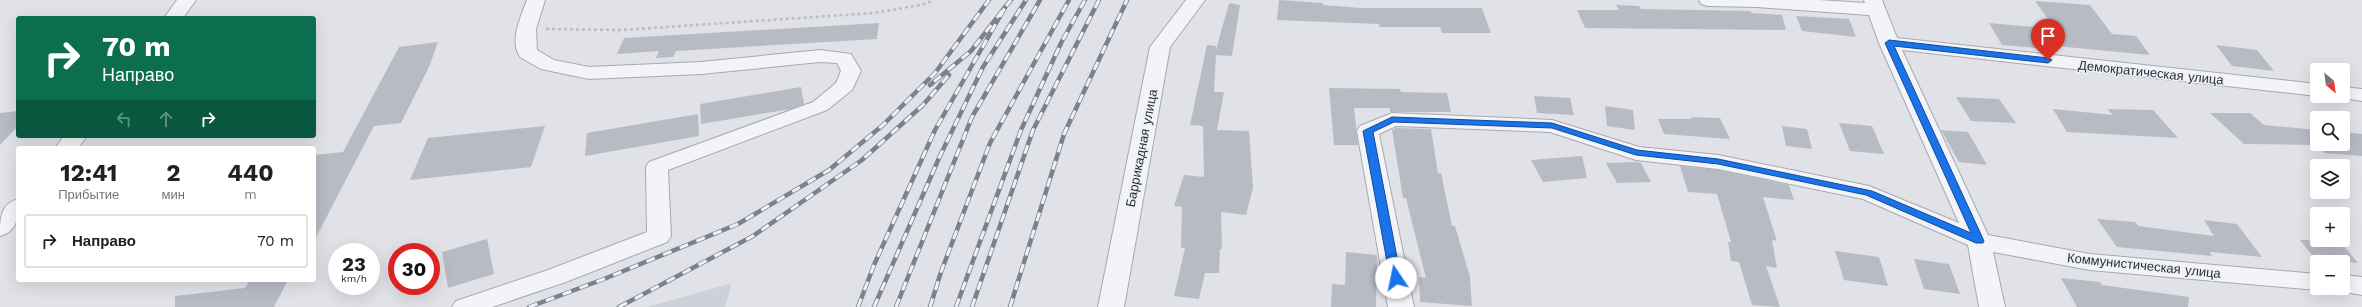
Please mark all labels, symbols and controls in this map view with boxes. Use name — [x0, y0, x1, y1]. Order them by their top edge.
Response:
pin — [2031, 19, 2065, 60]
icon: arrive — [2037, 25, 2059, 47]
text: 70 m — [102, 30, 171, 63]
icon: right — [36, 32, 88, 84]
street label: Демократическая улица — [2077, 57, 2225, 88]
north arrow — [2310, 63, 2350, 103]
map controls — [2310, 63, 2350, 295]
text: Направо — [102, 64, 174, 85]
street label: Баррикадная улица — [1123, 87, 1160, 208]
icon: left — [113, 108, 135, 130]
icon: ahead — [155, 108, 177, 130]
icon: right — [197, 108, 219, 130]
button: search — [2310, 111, 2350, 151]
text: 12:41 — [60, 159, 117, 187]
text: 2 — [166, 159, 180, 187]
text: 440 — [227, 159, 274, 187]
button: layers — [2310, 159, 2350, 199]
text: Прибытие — [58, 187, 119, 202]
text: мин — [162, 187, 185, 202]
text: m — [244, 187, 257, 202]
button: + — [2310, 207, 2350, 247]
icon: right — [38, 230, 60, 252]
text: Направо — [72, 232, 136, 250]
text: 70 m — [257, 232, 294, 250]
speed limit sign: 30 — [388, 243, 440, 295]
street label: Коммунистическая улица — [2066, 250, 2222, 281]
text: 23 — [342, 252, 366, 276]
button: − — [2310, 255, 2350, 295]
position arrow — [1375, 257, 1417, 299]
text: km/h — [341, 273, 367, 284]

